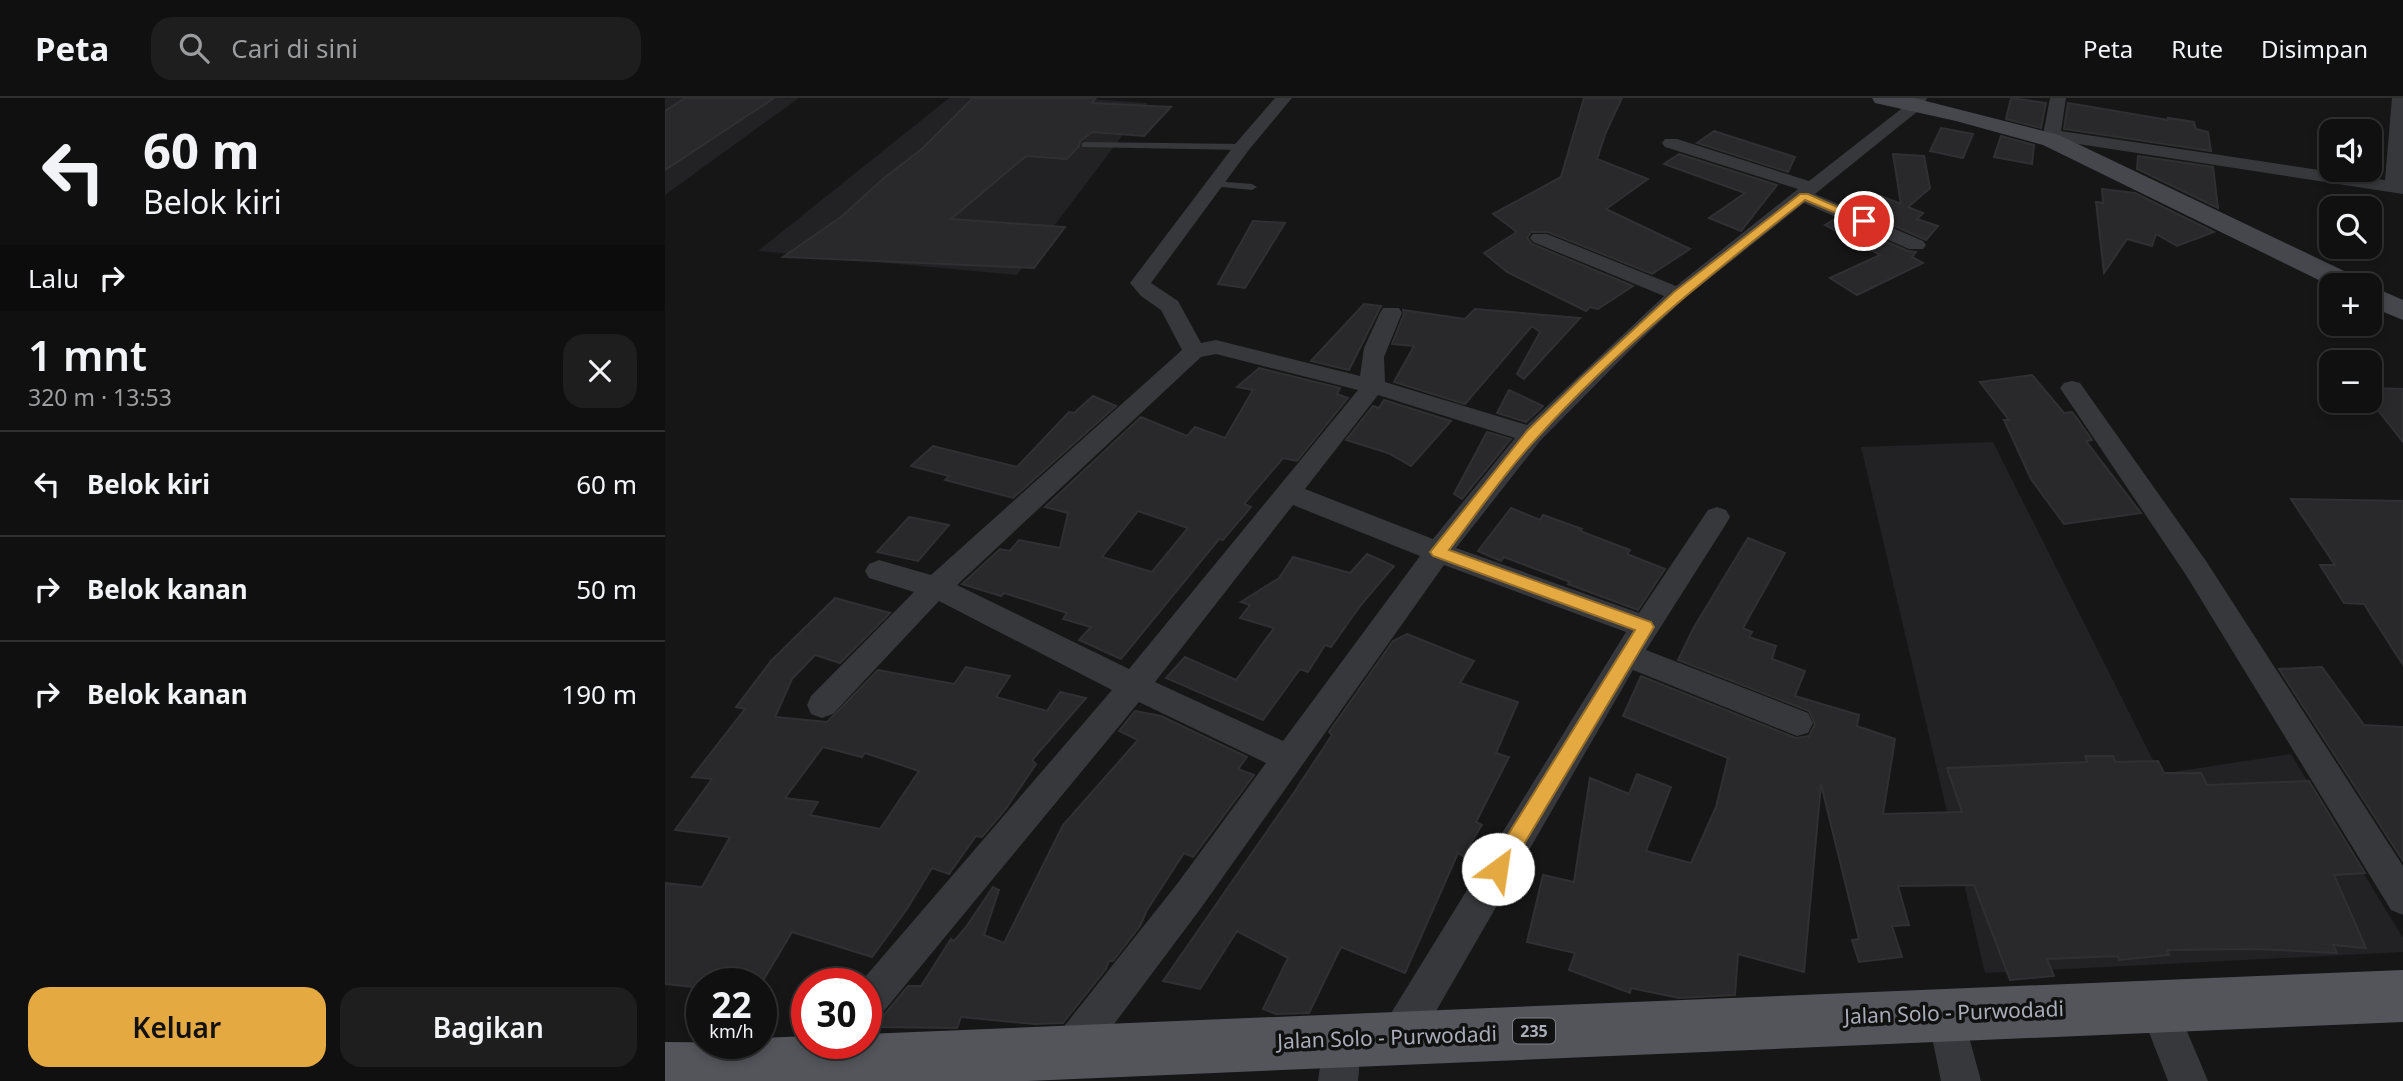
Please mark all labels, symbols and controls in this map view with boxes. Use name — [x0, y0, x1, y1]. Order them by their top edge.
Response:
search box — [151, 17, 641, 80]
text: Peta — [35, 26, 109, 71]
icon: search — [175, 29, 213, 67]
text: Cari di sini — [231, 30, 358, 66]
text: Peta — [2083, 32, 2133, 65]
text: Rute — [2171, 32, 2223, 65]
text: Disimpan — [2261, 32, 2368, 65]
text: 60 m — [143, 117, 260, 183]
map controls — [2319, 119, 2382, 413]
button: sound — [2319, 119, 2382, 182]
icon: left — [28, 126, 119, 217]
text: Belok kiri — [143, 180, 282, 223]
pin — [1834, 191, 1894, 251]
button: search — [2319, 196, 2382, 259]
icon: arrive — [1845, 202, 1883, 240]
icon: right — [93, 259, 131, 297]
text: Lalu — [28, 260, 79, 296]
button: + — [2319, 273, 2382, 336]
text: 1 mnt — [28, 326, 147, 383]
button: close — [563, 334, 637, 408]
button: − — [2319, 350, 2382, 413]
text: 320 m · 13:53 — [28, 381, 172, 413]
icon: left — [28, 465, 66, 503]
text: Belok kiri — [87, 466, 210, 502]
text: 60 m — [576, 466, 637, 502]
icon: right — [28, 570, 66, 608]
text: Belok kanan — [87, 571, 248, 607]
text: 50 m — [576, 571, 637, 607]
icon: right — [28, 675, 66, 713]
text: Belok kanan — [87, 676, 248, 712]
text: 190 m — [561, 676, 637, 712]
position arrow — [1461, 832, 1535, 906]
speed limit sign: 30 — [791, 968, 882, 1059]
text: 22 — [711, 981, 752, 1028]
button: Keluar — [28, 987, 326, 1067]
button: Bagikan — [340, 987, 637, 1067]
street label: Jalan Solo - Purwodadi — [1842, 994, 2064, 1030]
road number: 235 — [1513, 1018, 1555, 1043]
text: km/h — [709, 1019, 754, 1043]
street label: Jalan Solo - Purwodadi — [1275, 1019, 1497, 1055]

